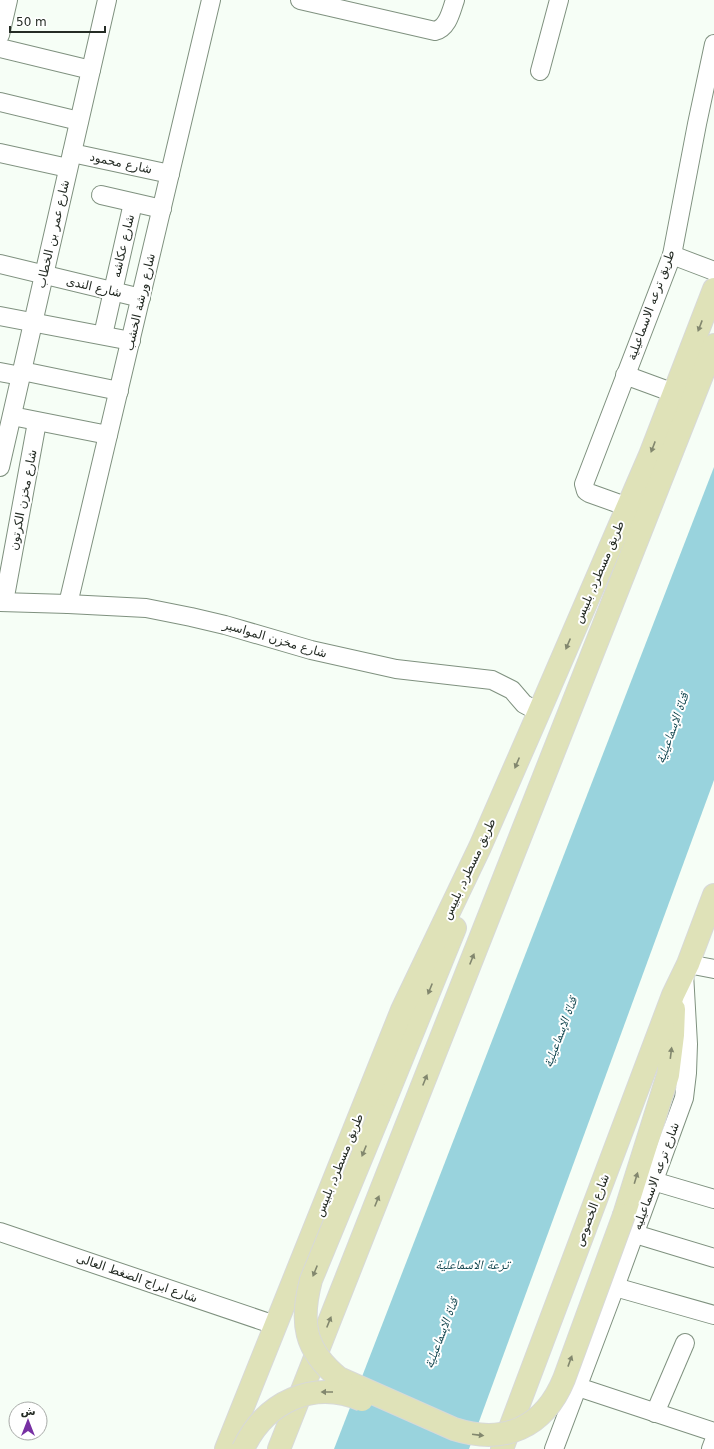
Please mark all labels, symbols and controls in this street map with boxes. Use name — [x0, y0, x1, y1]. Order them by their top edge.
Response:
scale bar — [10, 8, 105, 34]
text: 50 m — [16, 15, 47, 29]
street label: شارع محمود — [88, 150, 153, 177]
street label: شارع عمر بن الخطاب — [34, 178, 73, 290]
street label: شارع عكاشه — [109, 213, 138, 279]
street label: طريق ترعه الاسماعيلية — [625, 248, 678, 362]
street label: شارع ورشة الخشب — [122, 252, 159, 352]
street label: شارع الندى — [65, 274, 123, 301]
one-way arrow — [696, 320, 702, 332]
one-way arrow — [649, 441, 655, 453]
street label: شارع مخزن الكرتون — [6, 448, 41, 552]
street label: طريق مسطرد, بلبيس — [571, 519, 628, 626]
street label: شارع مخزن المواسير — [220, 617, 329, 662]
one-way arrow — [565, 638, 571, 650]
water label: قناة الإسماعيلية — [652, 689, 693, 766]
one-way arrow — [514, 757, 520, 768]
street label: طريق مسطرد, بلبيس — [439, 816, 499, 922]
one-way arrow — [470, 952, 476, 964]
one-way arrow — [427, 983, 434, 995]
water label: قناة الإسماعيلية — [540, 993, 582, 1070]
one-way arrow — [668, 1047, 675, 1059]
one-way arrow — [422, 1073, 428, 1085]
street label: طريق مسطرد, بلبيس — [312, 1111, 367, 1219]
street label: شارع ترعه الاسماعيليه — [630, 1120, 683, 1232]
one-way arrow — [361, 1146, 367, 1157]
one-way arrow — [633, 1171, 639, 1183]
street label: شارع الخصوص — [572, 1172, 613, 1249]
one-way arrow — [374, 1194, 380, 1206]
street label: شارع ابراج الضغط العالى — [74, 1251, 199, 1306]
water label: ترعة الاسماعلية — [435, 1257, 512, 1272]
one-way arrow — [311, 1266, 317, 1278]
water label: قناة الإسماعيلية — [421, 1294, 463, 1371]
one-way arrow — [327, 1315, 333, 1327]
one-way arrow — [568, 1354, 574, 1366]
one-way arrow — [320, 1389, 333, 1395]
north arrow — [8, 1401, 48, 1441]
text: ش — [20, 1405, 36, 1418]
one-way arrow — [472, 1431, 484, 1438]

